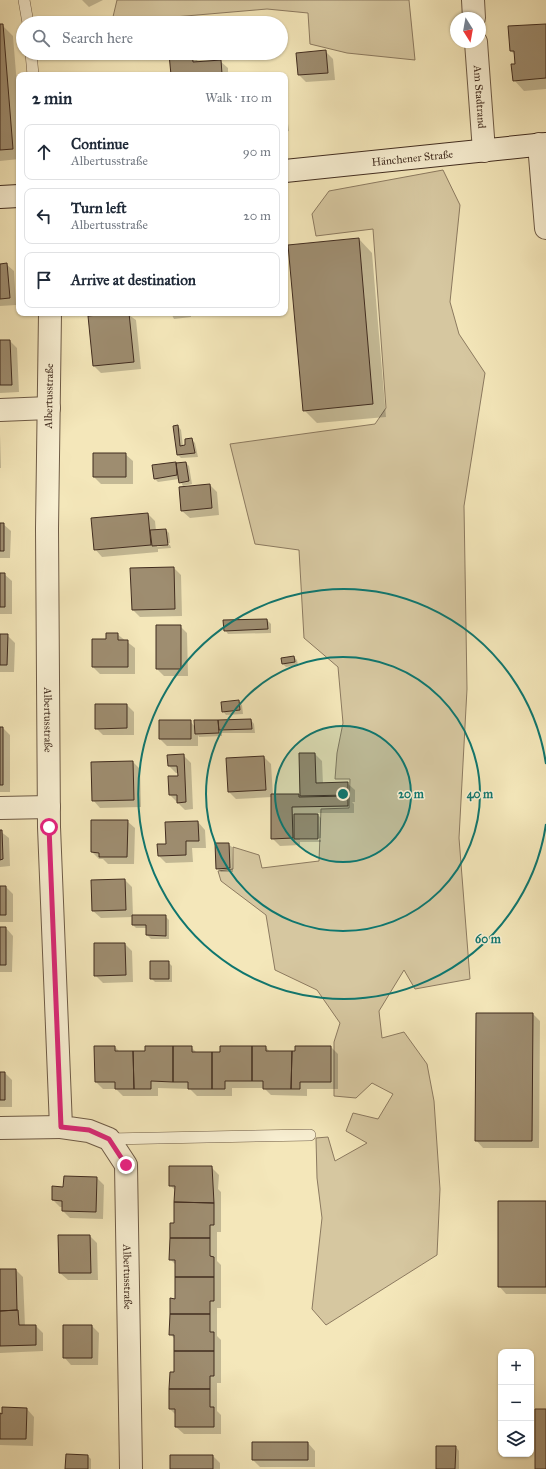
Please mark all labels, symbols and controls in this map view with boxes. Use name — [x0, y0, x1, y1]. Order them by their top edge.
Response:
north arrow — [450, 12, 486, 48]
search box — [16, 16, 288, 60]
icon: search — [30, 27, 52, 49]
text: Search here — [62, 29, 133, 47]
street label: Am Stadtrand — [471, 64, 489, 130]
text: 2 min — [32, 88, 72, 109]
text: Walk · 110 m — [205, 90, 272, 106]
text: Continue — [71, 135, 129, 153]
icon: ahead — [33, 141, 55, 163]
text: 90 m — [243, 144, 271, 160]
street label: Hänchener Straße — [371, 147, 454, 169]
text: Albertusstraße — [71, 153, 148, 169]
text: Turn left — [71, 199, 127, 217]
icon: left — [33, 205, 55, 227]
text: 20 m — [243, 208, 271, 224]
text: Albertusstraße — [71, 217, 148, 233]
icon: arrive — [33, 269, 55, 291]
text: Arrive at destination — [71, 271, 196, 289]
street label: Albertusstraße — [42, 363, 56, 430]
street label: Albertusstraße — [42, 686, 55, 753]
centre of rings — [336, 787, 350, 801]
text: 20 m — [398, 787, 425, 801]
text: 40 m — [467, 787, 494, 802]
route start — [40, 818, 58, 836]
text: 60 m — [475, 932, 502, 946]
route end — [117, 1156, 135, 1174]
street label: Albertusstraße — [121, 1243, 135, 1310]
map controls — [498, 1349, 534, 1457]
button: + — [498, 1349, 534, 1385]
button: − — [498, 1385, 534, 1421]
button: layers — [498, 1421, 534, 1457]

